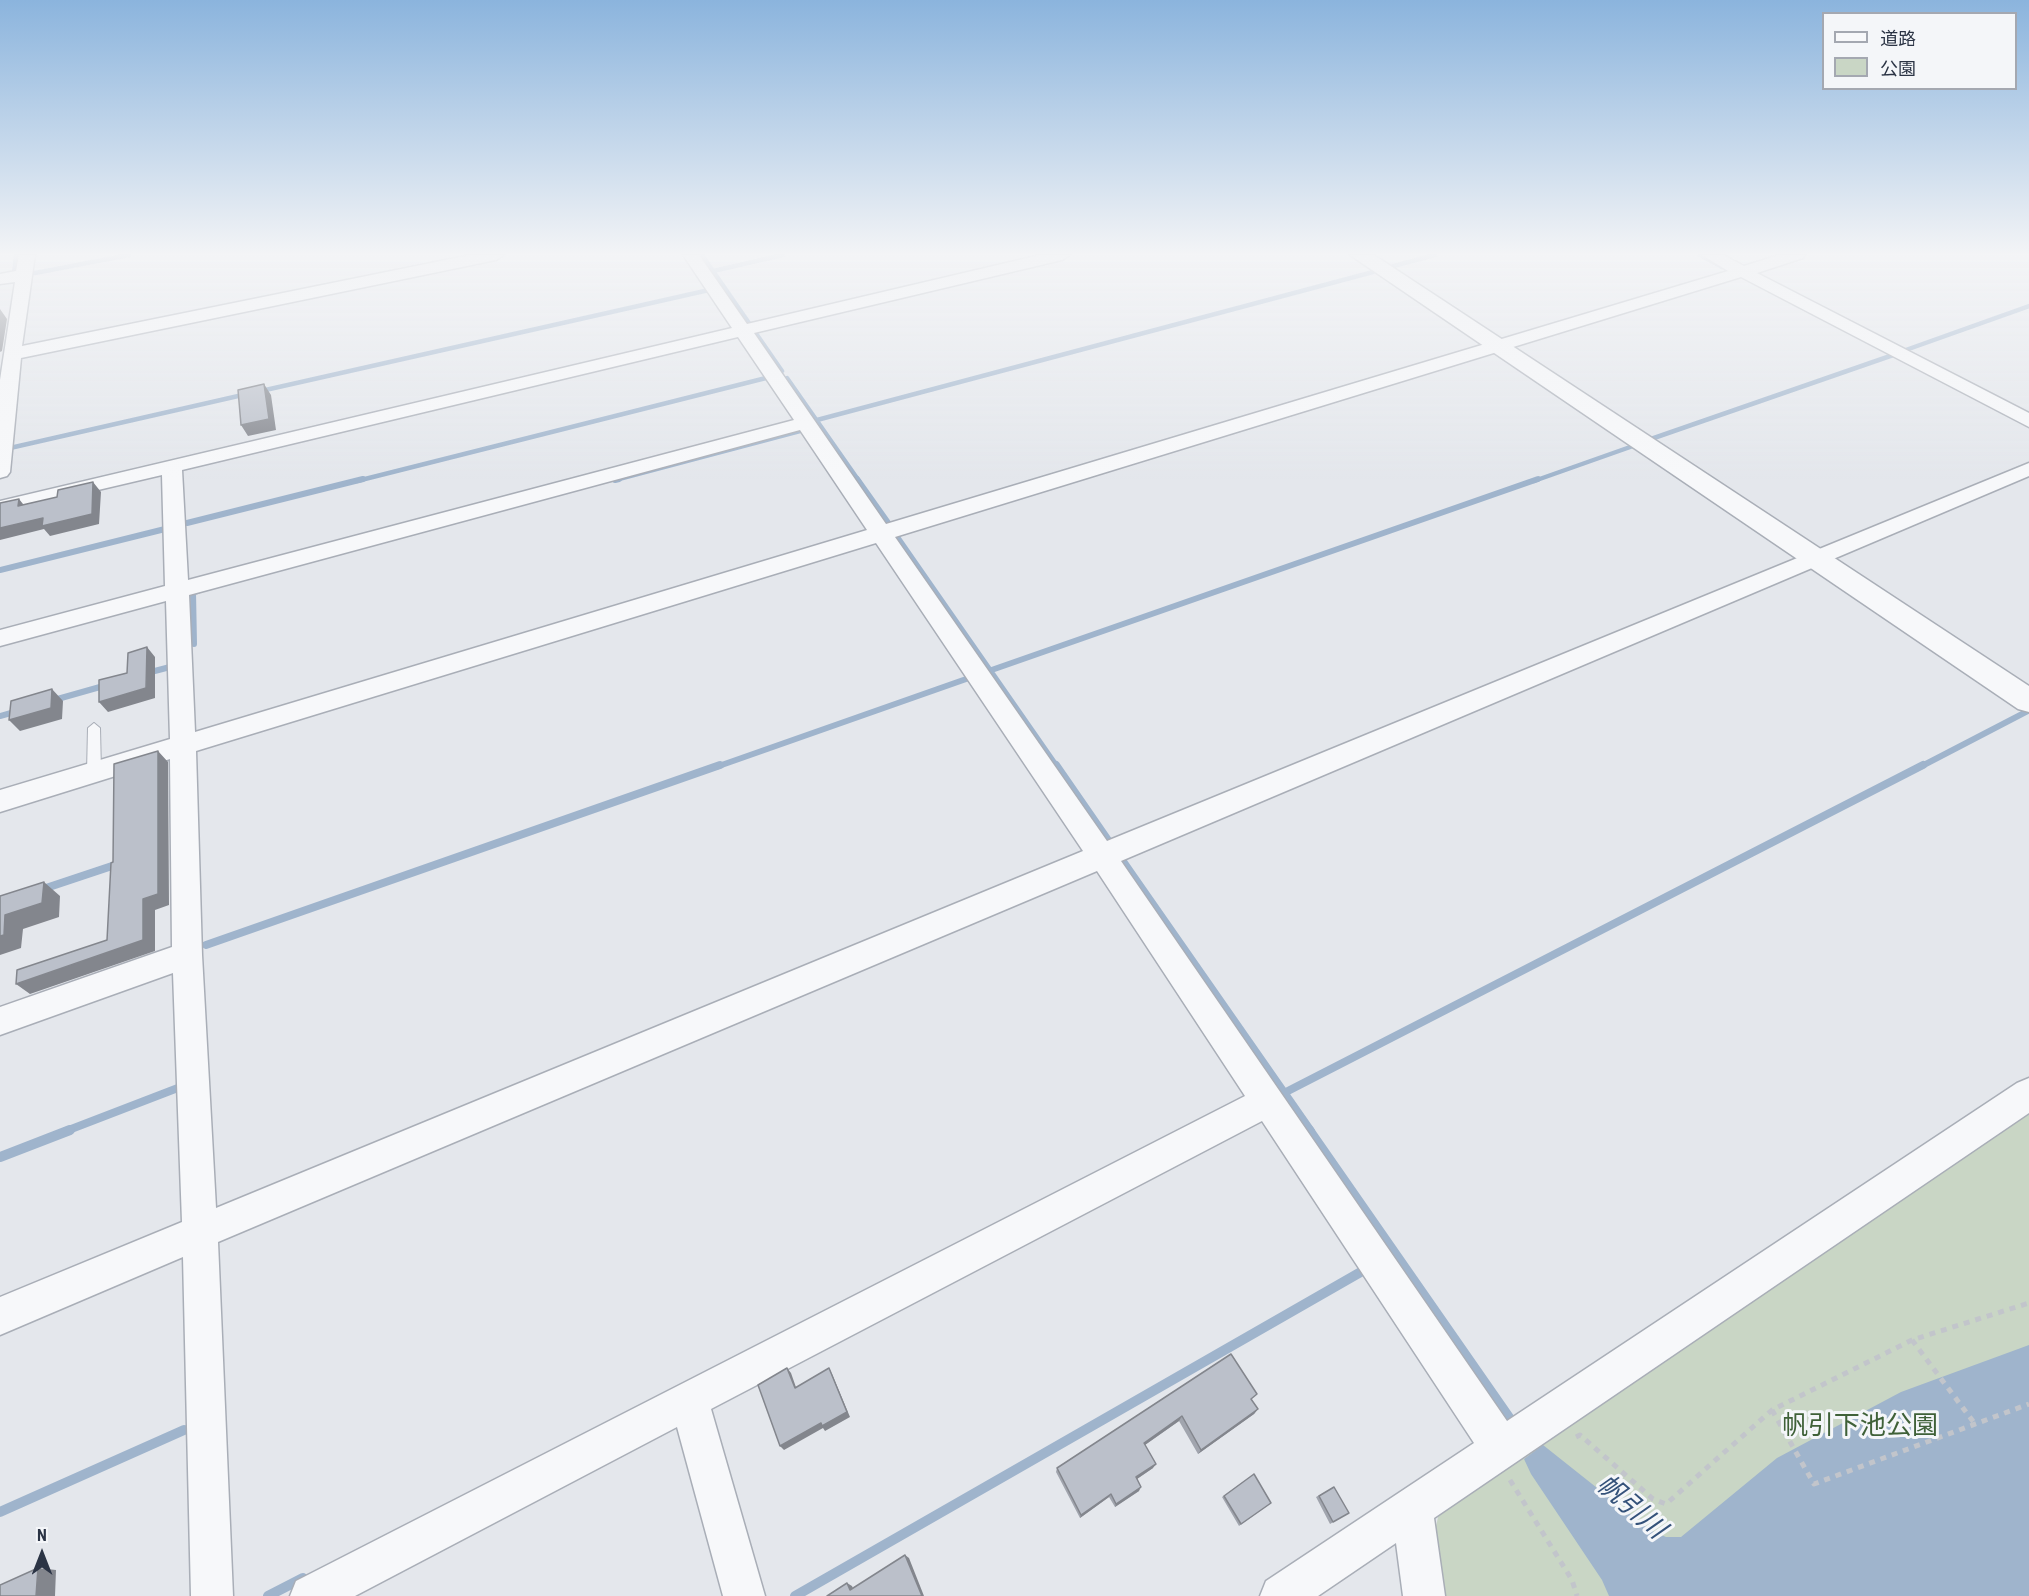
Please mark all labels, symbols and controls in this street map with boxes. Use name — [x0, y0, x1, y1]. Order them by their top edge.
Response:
legend — [1822, 12, 2017, 90]
text: 道路 — [1880, 28, 1916, 49]
text: 公園 — [1880, 58, 1916, 79]
park label: 帆引下池公園 — [1782, 1411, 1938, 1443]
water label: 帆引川 — [1589, 1469, 1671, 1547]
north arrow — [12, 1524, 72, 1584]
text: N — [37, 1526, 47, 1545]

